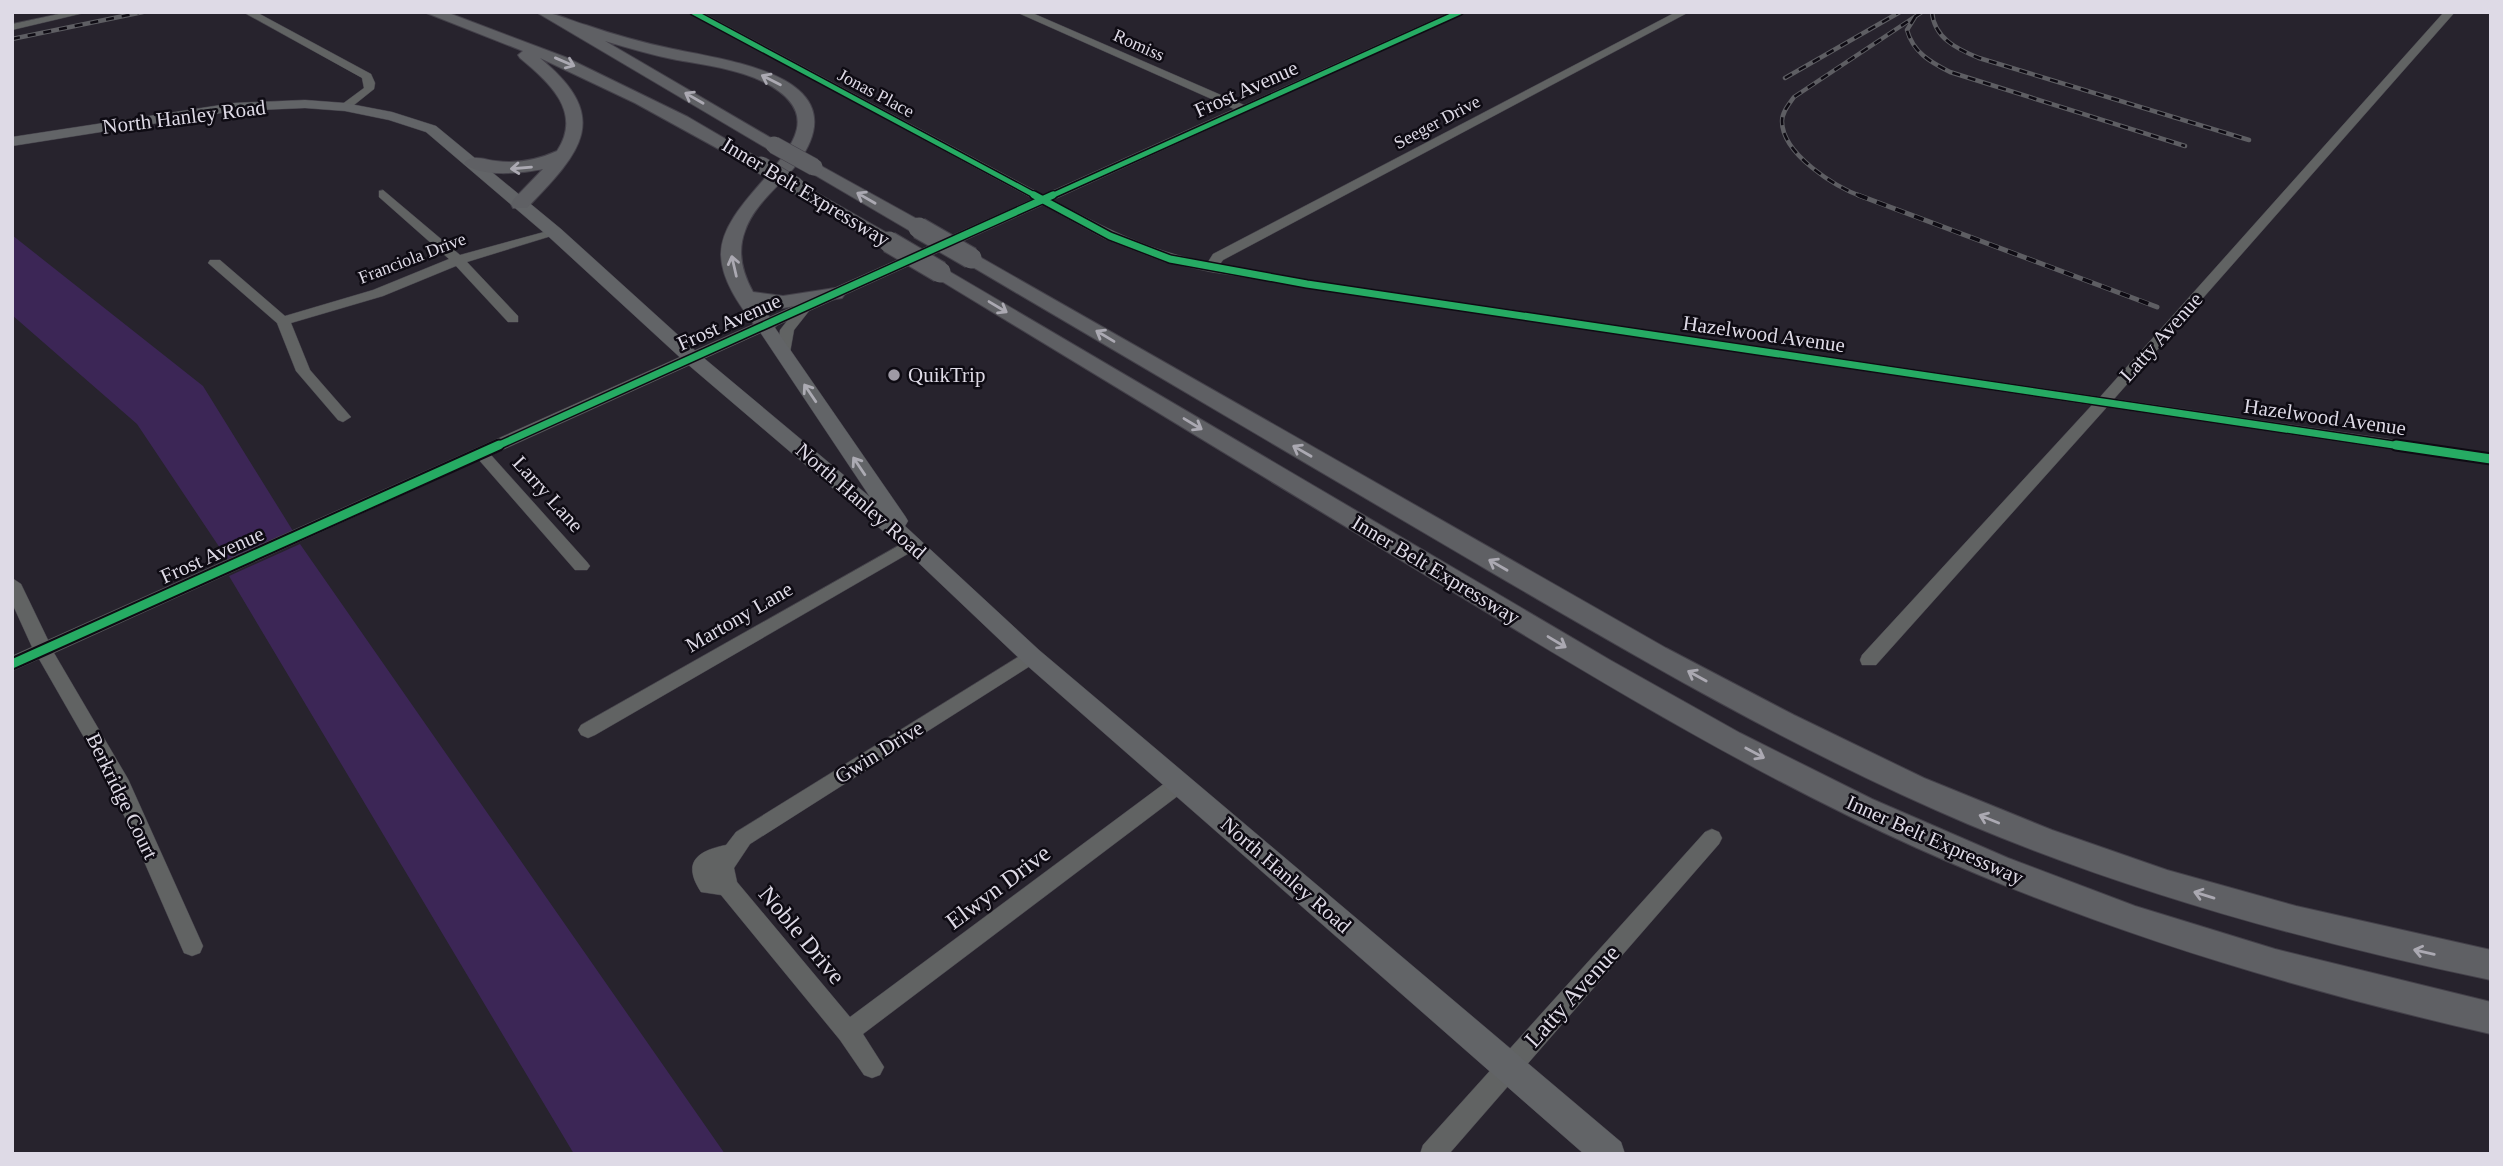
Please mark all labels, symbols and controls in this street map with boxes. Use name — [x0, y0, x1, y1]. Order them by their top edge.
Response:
street label: Romiss — [1110, 25, 1168, 65]
street label: Frost Avenue — [1190, 55, 1302, 123]
one-way arrow — [554, 57, 575, 70]
street label: Jonas Place — [834, 65, 918, 121]
one-way arrow — [761, 73, 782, 86]
one-way arrow — [685, 91, 705, 105]
street label: Seeger Drive — [1391, 91, 1483, 153]
street label: North Hanley Road — [101, 95, 268, 139]
street label: Inner Belt Expressway — [718, 132, 895, 252]
one-way arrow — [510, 162, 533, 175]
one-way arrow — [856, 191, 877, 204]
street label: Franciola Drive — [355, 228, 469, 288]
one-way arrow — [727, 255, 740, 278]
street label: Latty Avenue — [2115, 287, 2207, 387]
street label: Frost Avenue — [673, 288, 785, 356]
one-way arrow — [988, 301, 1008, 315]
street label: Hazelwood Avenue — [1681, 311, 1847, 357]
one-way arrow — [1095, 329, 1116, 342]
place label: QuikTrip — [908, 363, 985, 387]
marker: QuikTrip — [886, 367, 902, 383]
one-way arrow — [802, 384, 817, 403]
street label: Hazelwood Avenue — [2242, 394, 2408, 440]
one-way arrow — [1183, 418, 1203, 432]
street label: North Hanley Road — [791, 438, 931, 564]
one-way arrow — [1292, 443, 1312, 457]
street label: Larry Lane — [508, 451, 588, 537]
one-way arrow — [852, 457, 866, 476]
street label: Inner Belt Expressway — [1348, 510, 1525, 630]
street label: Frost Avenue — [156, 521, 268, 589]
one-way arrow — [1489, 558, 1509, 572]
street label: Martony Lane — [681, 577, 797, 657]
one-way arrow — [1546, 635, 1566, 649]
one-way arrow — [1687, 669, 1708, 683]
street label: Gwin Drive — [830, 715, 928, 789]
street label: Berkridge Court — [81, 729, 163, 863]
one-way arrow — [1744, 747, 1765, 761]
street label: Inner Belt Expressway — [1843, 790, 2028, 890]
one-way arrow — [1979, 811, 2001, 824]
street label: North Hanley Road — [1216, 812, 1356, 938]
street label: Elwyn Drive — [941, 840, 1055, 934]
street label: Noble Drive — [754, 881, 850, 989]
one-way arrow — [2193, 887, 2215, 900]
street label: Latty Avenue — [1519, 940, 1625, 1052]
one-way arrow — [2413, 944, 2436, 958]

